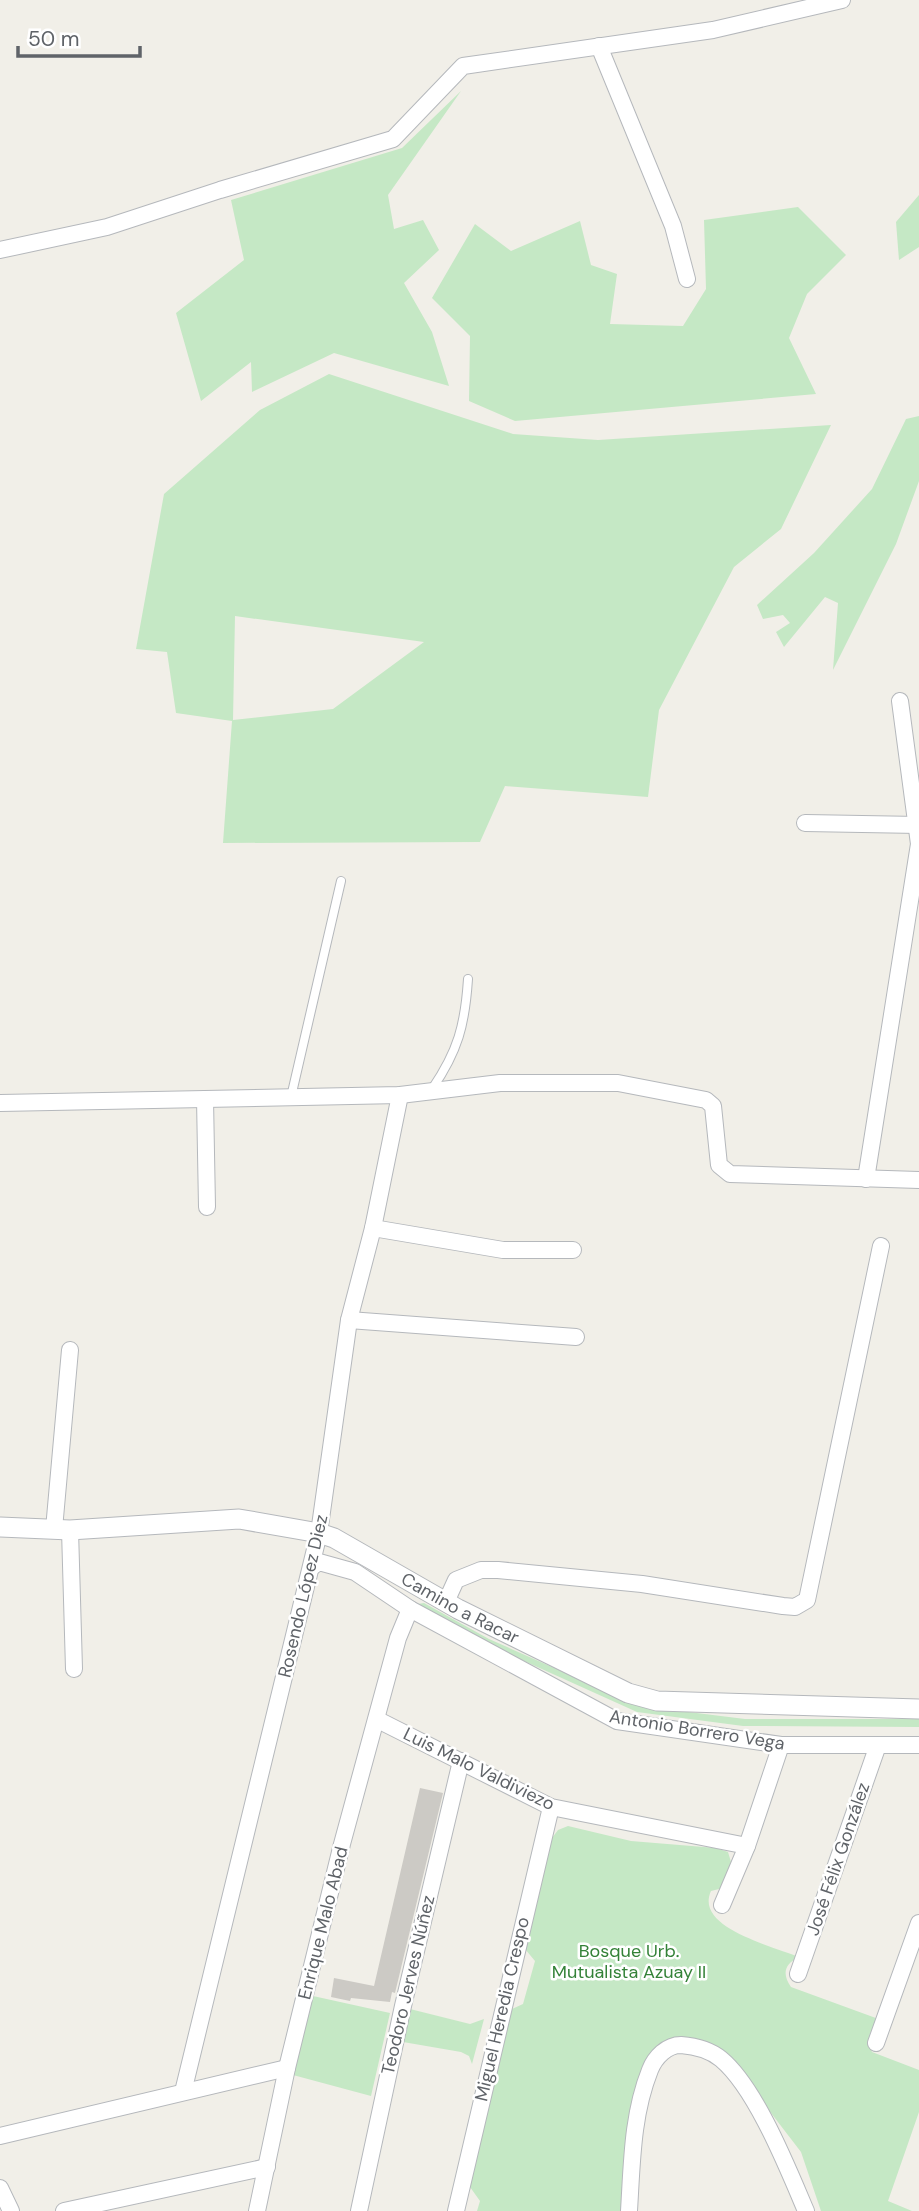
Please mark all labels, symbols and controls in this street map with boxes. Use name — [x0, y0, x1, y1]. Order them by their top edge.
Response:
scale bar — [18, 14, 140, 58]
text: 50 m — [28, 25, 79, 53]
street label: Rosendo López Diez — [273, 1512, 333, 1680]
street label: Camino a Racar — [397, 1567, 524, 1650]
street label: Antonio Borrero Vega — [608, 1704, 786, 1756]
street label: Luis Malo Valdiviezo — [399, 1722, 559, 1816]
street label: José Félix González — [801, 1779, 875, 1939]
street label: Enrique Malo Abad — [292, 1844, 354, 2002]
street label: Teodoro Jerves Núñez — [376, 1893, 440, 2077]
street label: Miguel Heredia Crespo — [469, 1914, 535, 2104]
park label: Bosque Urb. Mutualista Azuay II — [552, 1939, 706, 1984]

